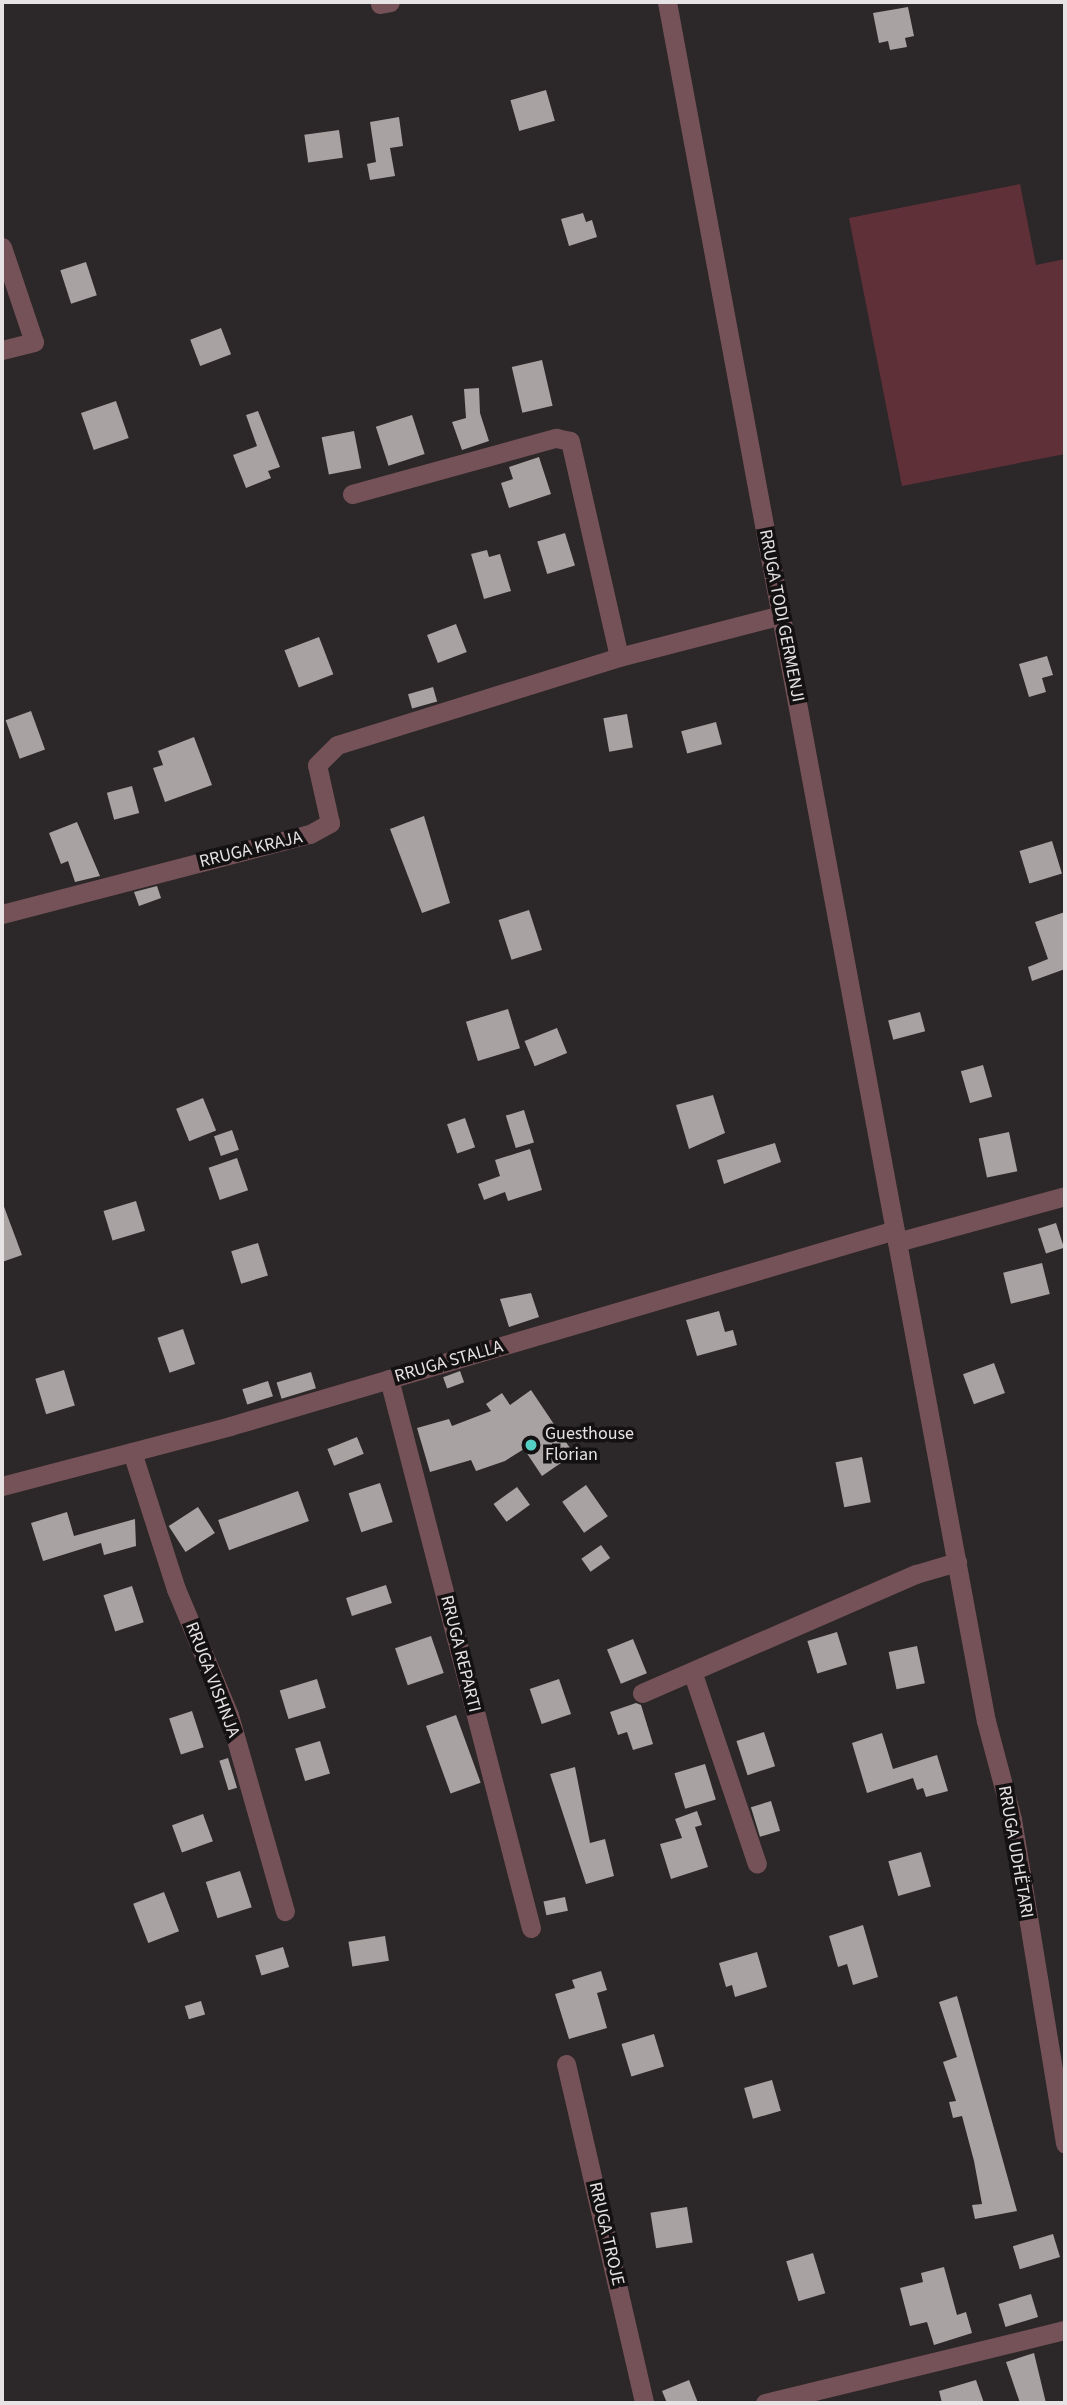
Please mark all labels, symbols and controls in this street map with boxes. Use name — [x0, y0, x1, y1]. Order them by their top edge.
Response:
street label: RRUGA TODI GERMENJI — [754, 528, 808, 704]
street label: RRUGA KRAJA — [197, 827, 305, 873]
street label: RRUGA STALLA — [392, 1336, 506, 1388]
place label: Guesthouse Florian — [545, 1424, 634, 1466]
marker: Guesthouse Florian — [523, 1437, 539, 1453]
street label: RRUGA REPARTI — [435, 1593, 485, 1715]
street label: RRUGA VISHNJA — [180, 1619, 244, 1741]
street label: RRUGA UDHËTARI — [993, 1784, 1037, 1920]
street label: RRUGA TROJE — [584, 2180, 628, 2288]

